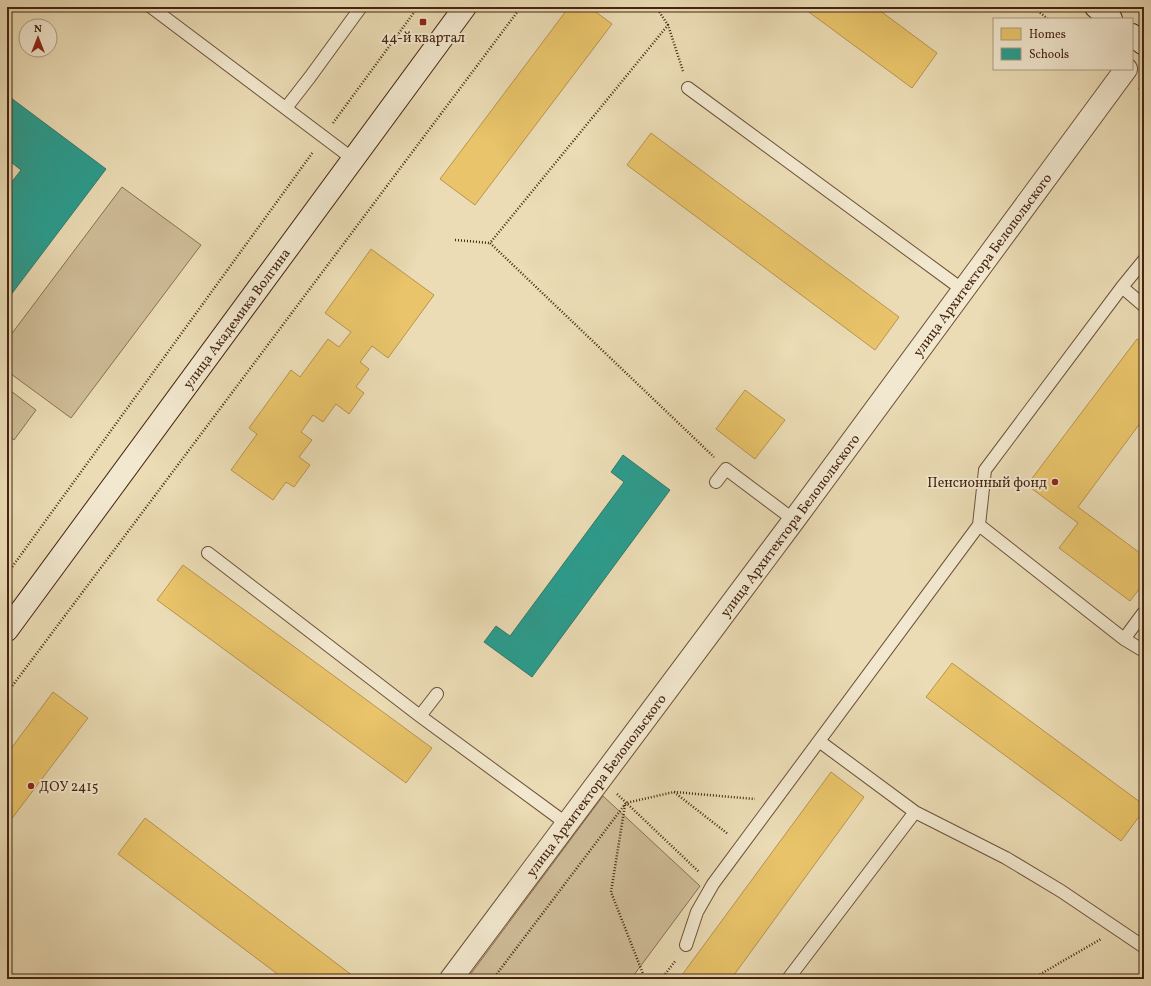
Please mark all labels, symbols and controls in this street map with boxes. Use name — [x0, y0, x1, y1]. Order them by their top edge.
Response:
marker: 44-й квартал — [418, 17, 428, 27]
north arrow — [18, 18, 58, 58]
legend — [993, 18, 1133, 70]
text: N — [34, 22, 42, 37]
text: Homes — [1029, 27, 1066, 43]
place label: 44-й квартал — [381, 29, 465, 48]
text: Schools — [1029, 47, 1069, 63]
street label: улица Архитектора Белопольского — [909, 170, 1057, 361]
street label: улица Академика Волгина — [179, 245, 295, 393]
street label: улица Архитектора Белопольского — [717, 431, 865, 622]
place label: Пенсионный фонд — [927, 474, 1047, 493]
marker: Пенсионный фонд — [1050, 477, 1060, 487]
street label: улица Архитектора Белопольского — [523, 691, 672, 881]
place label: ДОУ 2415 — [39, 778, 98, 797]
marker: ДОУ 2415 — [26, 781, 36, 791]

